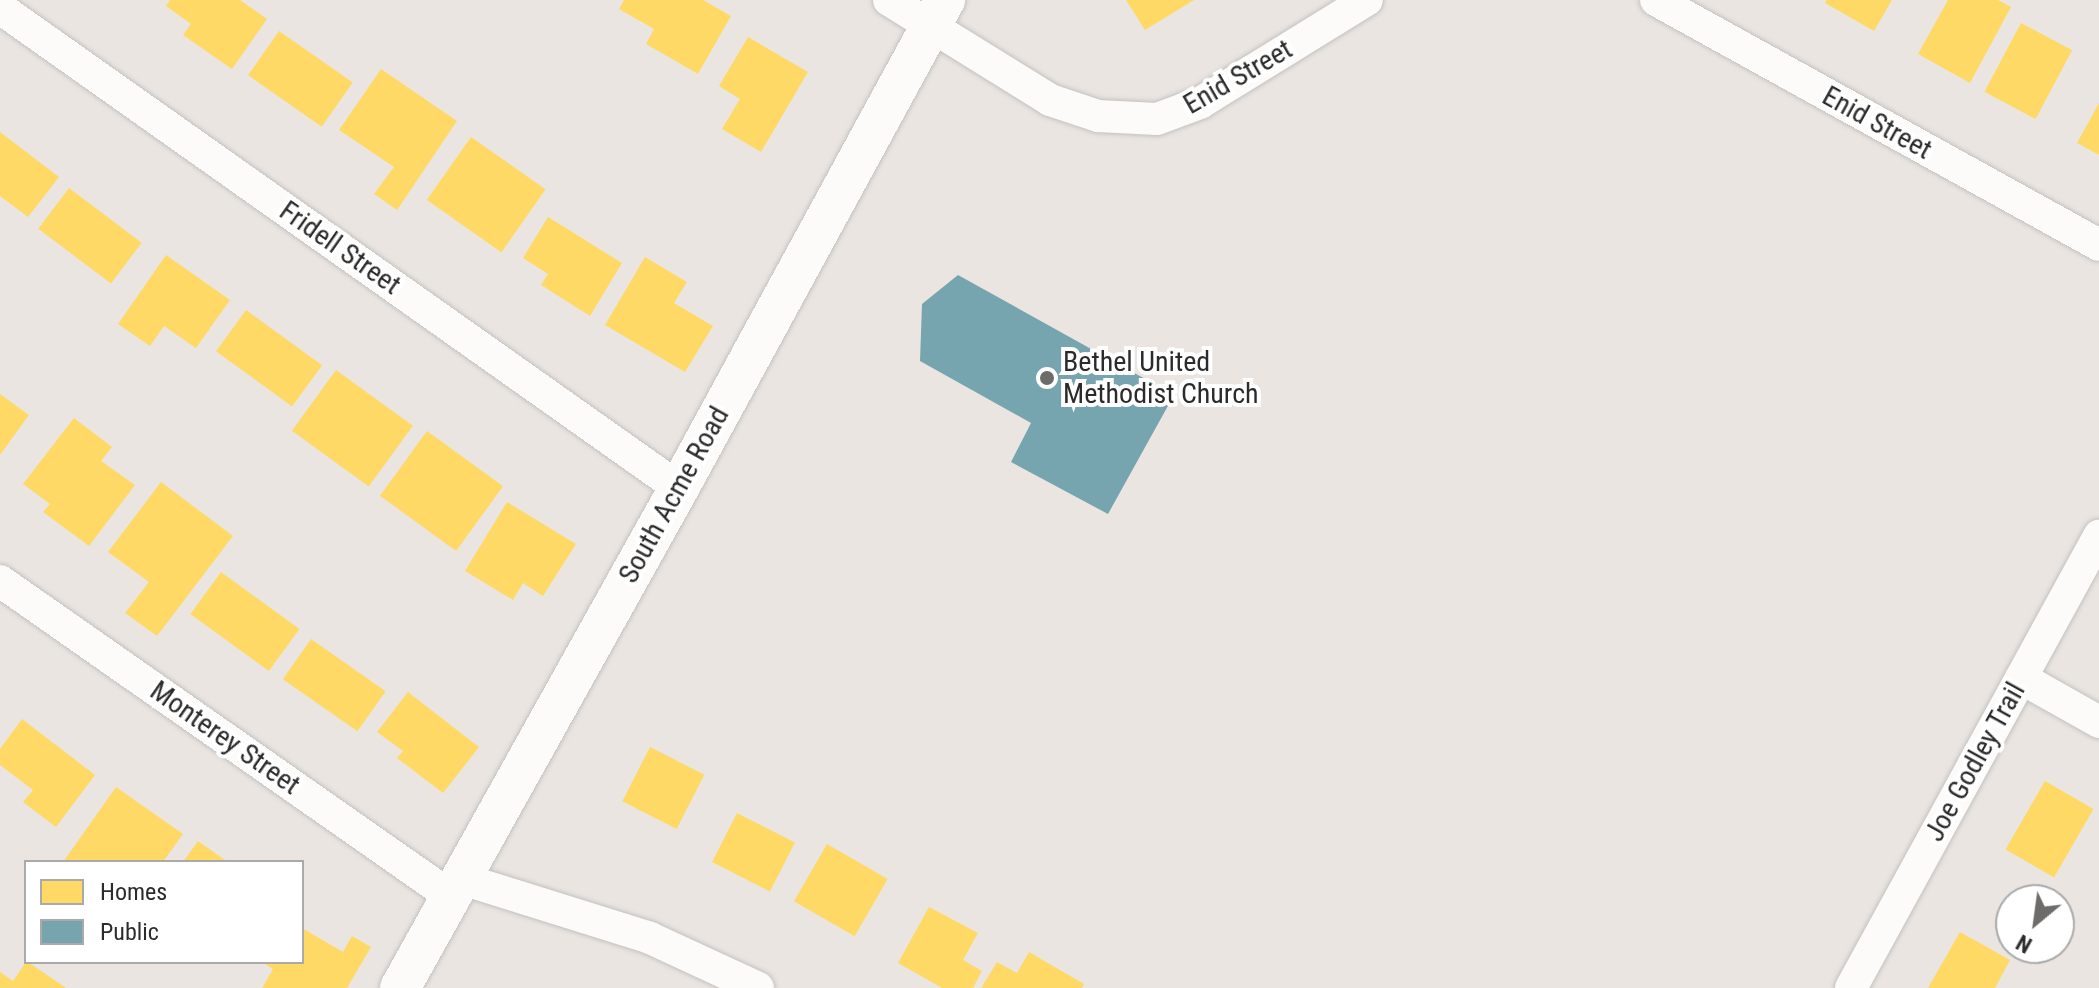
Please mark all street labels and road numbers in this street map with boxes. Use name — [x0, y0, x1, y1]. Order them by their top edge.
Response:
street label: Enid Street — [1178, 32, 1298, 122]
street label: Enid Street — [1816, 79, 1938, 167]
street label: Fridell Street — [273, 194, 407, 302]
street label: South Acme Road — [612, 401, 736, 589]
street label: Monterey Street — [144, 674, 306, 802]
street label: Joe Godley Trail — [1917, 677, 2033, 847]

